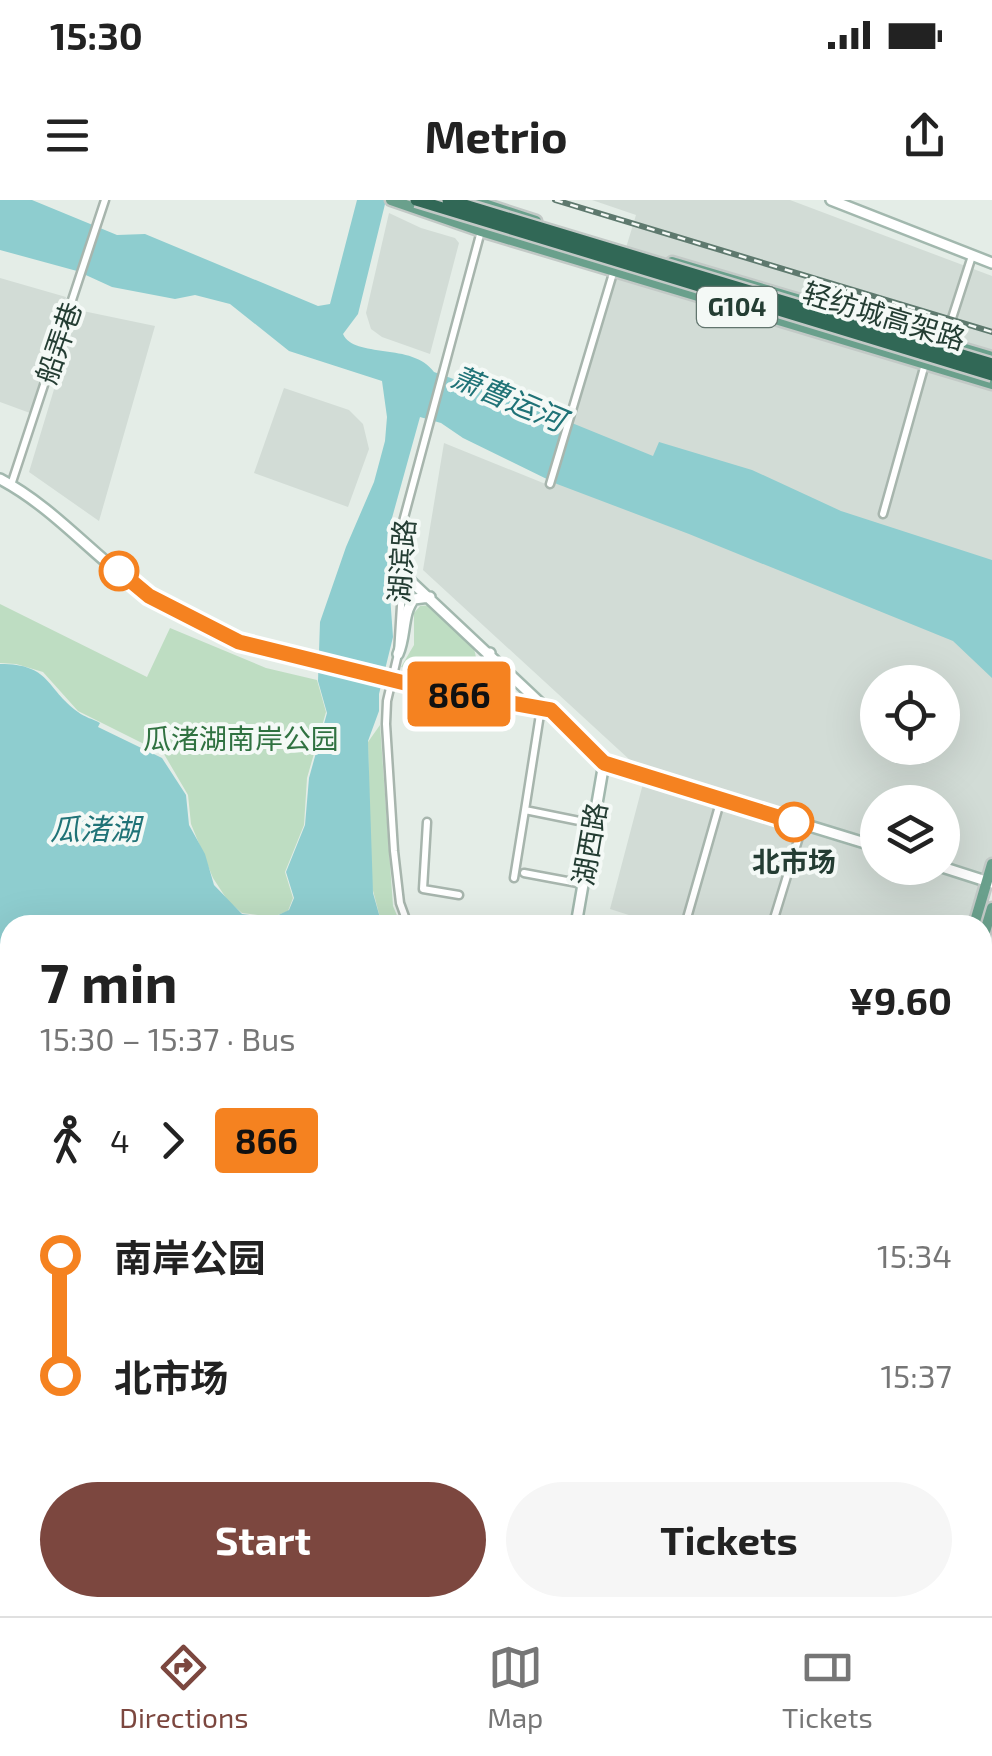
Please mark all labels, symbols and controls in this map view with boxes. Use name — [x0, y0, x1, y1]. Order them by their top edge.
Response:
text: 15:30 — [50, 12, 143, 58]
icon: menu — [40, 108, 95, 163]
text: Metrio — [424, 108, 568, 162]
icon: share — [897, 108, 952, 163]
street label: 轻纺城高架路 — [799, 274, 970, 356]
road number: G104 — [697, 287, 777, 327]
street label: 船弄巷 — [28, 297, 88, 388]
water label: 萧曹运河 — [447, 357, 576, 439]
street label: 湖滨路 — [381, 518, 421, 604]
unlabelled marker — [100, 552, 138, 590]
line badge: 866 — [402, 662, 516, 726]
map controls — [860, 665, 960, 885]
button: locate — [860, 665, 960, 765]
text: 866 — [427, 673, 491, 715]
park label: 瓜渚湖南岸公园 — [143, 721, 339, 755]
button: layers — [860, 785, 960, 885]
street label: 湖西路 — [565, 800, 613, 888]
marker: 北市场 — [775, 803, 813, 841]
water label: 瓜渚湖 — [50, 810, 144, 846]
place label: 北市场 — [752, 844, 836, 878]
text: 7 min — [40, 948, 178, 1014]
text: ¥9.60 — [849, 977, 952, 1023]
text: 15:30 – 15:37 · Bus — [40, 1019, 296, 1057]
icon: walk — [40, 1113, 95, 1168]
icon: forward — [145, 1113, 200, 1168]
text: 866 — [235, 1119, 298, 1161]
text: 4 — [110, 1121, 130, 1159]
text: 南岸公园 — [114, 1234, 266, 1280]
text: 15:34 — [877, 1236, 952, 1274]
text: 北市场 — [114, 1354, 228, 1400]
text: 15:37 — [880, 1356, 952, 1394]
button: Start — [40, 1482, 486, 1597]
button: Tickets — [506, 1482, 952, 1597]
tab: Directions — [119, 1640, 248, 1734]
tab: Map — [487, 1640, 543, 1734]
tab: Tickets — [782, 1640, 873, 1734]

